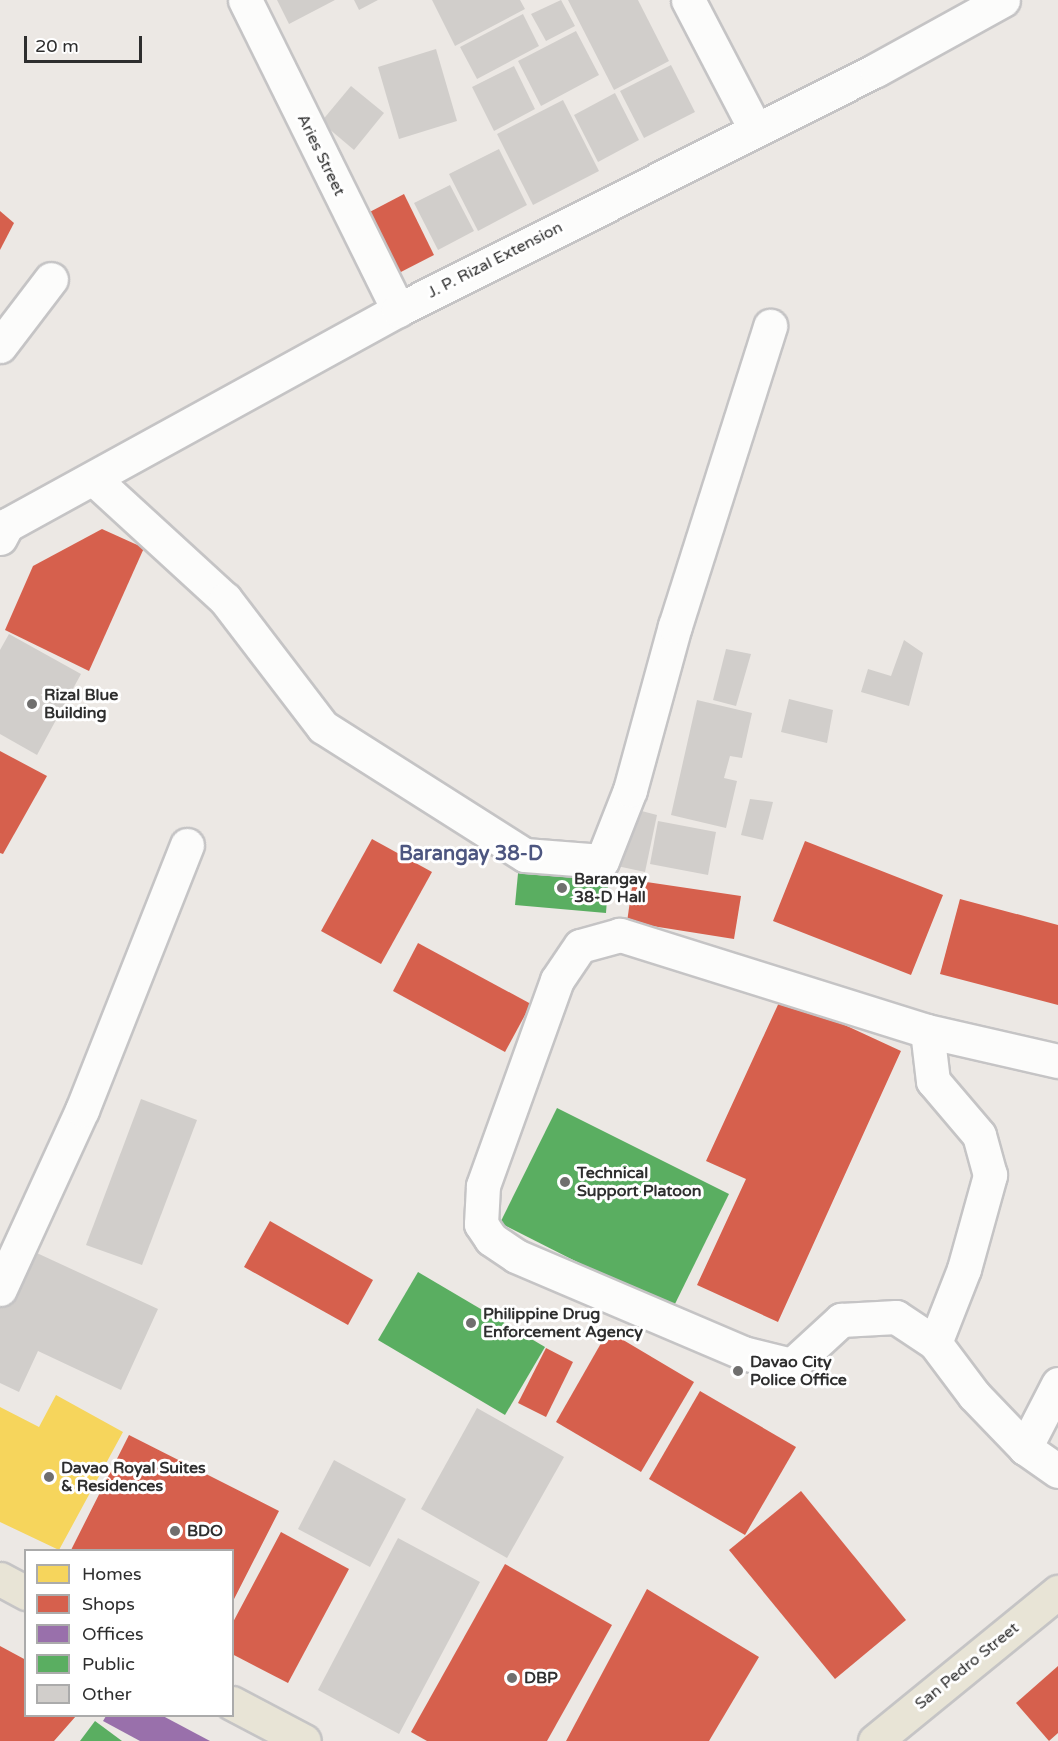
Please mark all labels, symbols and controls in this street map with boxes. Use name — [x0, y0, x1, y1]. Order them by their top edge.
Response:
scale bar — [27, 24, 146, 62]
text: 20 m — [35, 35, 79, 57]
street label: Aries Street — [293, 111, 349, 199]
street label: J. P. Rizal Extension — [424, 218, 566, 302]
place label: Rizal Blue Building — [44, 685, 118, 723]
marker: Rizal Blue Building — [25, 697, 39, 711]
district label: Barangay 38-D — [399, 842, 543, 866]
place label: Barangay 38-D Hall — [574, 869, 646, 907]
marker: Barangay 38-D Hall — [555, 881, 569, 895]
place label: Technical Support Platoon — [577, 1163, 701, 1201]
marker: Technical Support Platoon — [558, 1175, 572, 1189]
place label: Philippine Drug Enforcement Agency — [483, 1304, 643, 1342]
marker: Philippine Drug Enforcement Agency — [464, 1316, 478, 1330]
place label: Davao City Police Office — [750, 1352, 847, 1390]
marker: Davao City Police Office — [731, 1364, 745, 1378]
place label: Davao Royal Suites & Residences — [61, 1458, 206, 1496]
marker: Davao Royal Suites & Residences — [42, 1470, 56, 1484]
place label: BDO — [187, 1521, 223, 1541]
marker: BDO — [168, 1524, 182, 1538]
legend — [24, 1549, 234, 1717]
text: Homes — [82, 1563, 142, 1585]
text: Shops — [82, 1593, 135, 1615]
street label: San Pedro Street — [911, 1618, 1023, 1714]
text: Offices — [82, 1623, 144, 1645]
text: Public — [82, 1653, 135, 1675]
place label: DBP — [524, 1668, 558, 1688]
marker: DBP — [505, 1671, 519, 1685]
text: Other — [82, 1683, 132, 1705]

